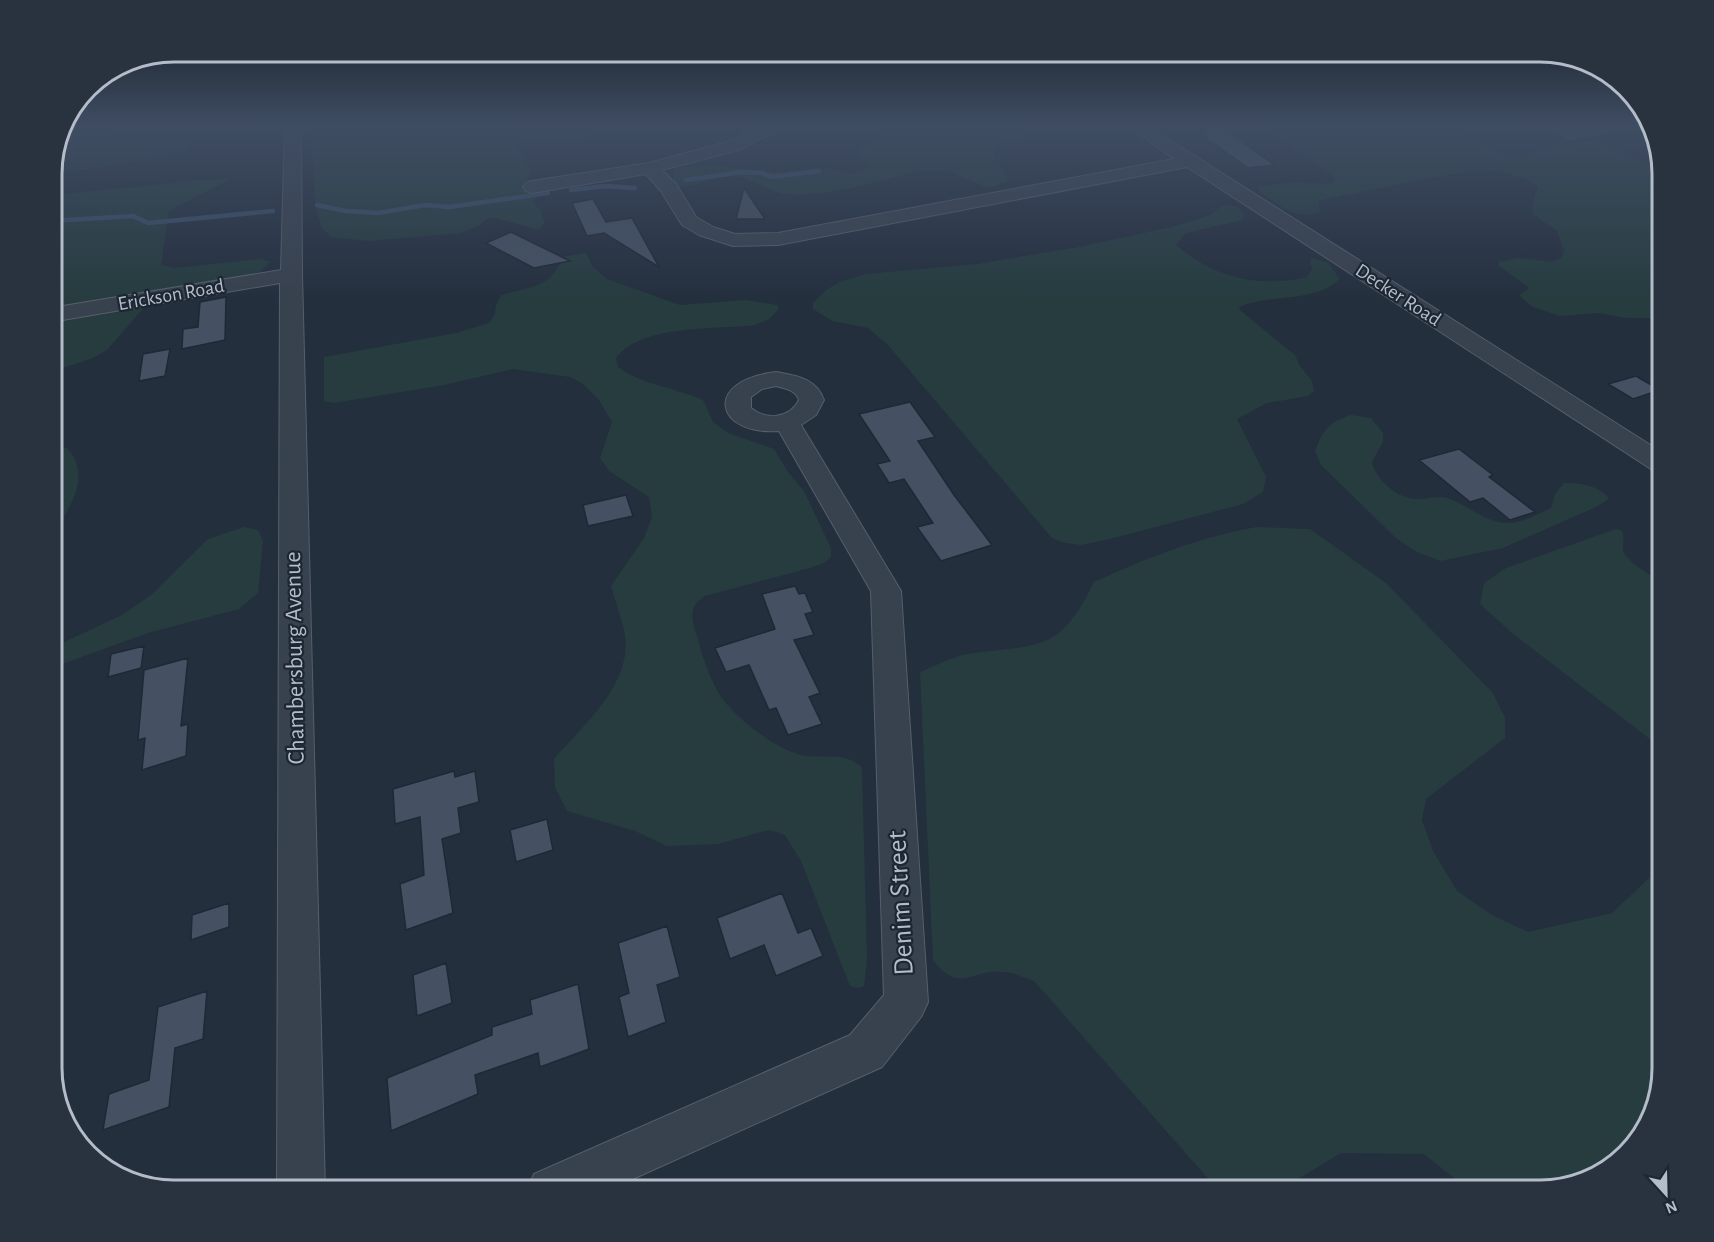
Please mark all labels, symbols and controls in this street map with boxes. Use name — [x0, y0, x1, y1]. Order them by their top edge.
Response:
street label: Decker Road — [1352, 260, 1444, 330]
street label: Erickson Road — [116, 276, 226, 314]
street label: Chambersburg Avenue — [281, 551, 309, 765]
street label: Denim Street — [883, 830, 919, 976]
north arrow — [1636, 1164, 1696, 1224]
text: N — [1663, 1197, 1679, 1216]

